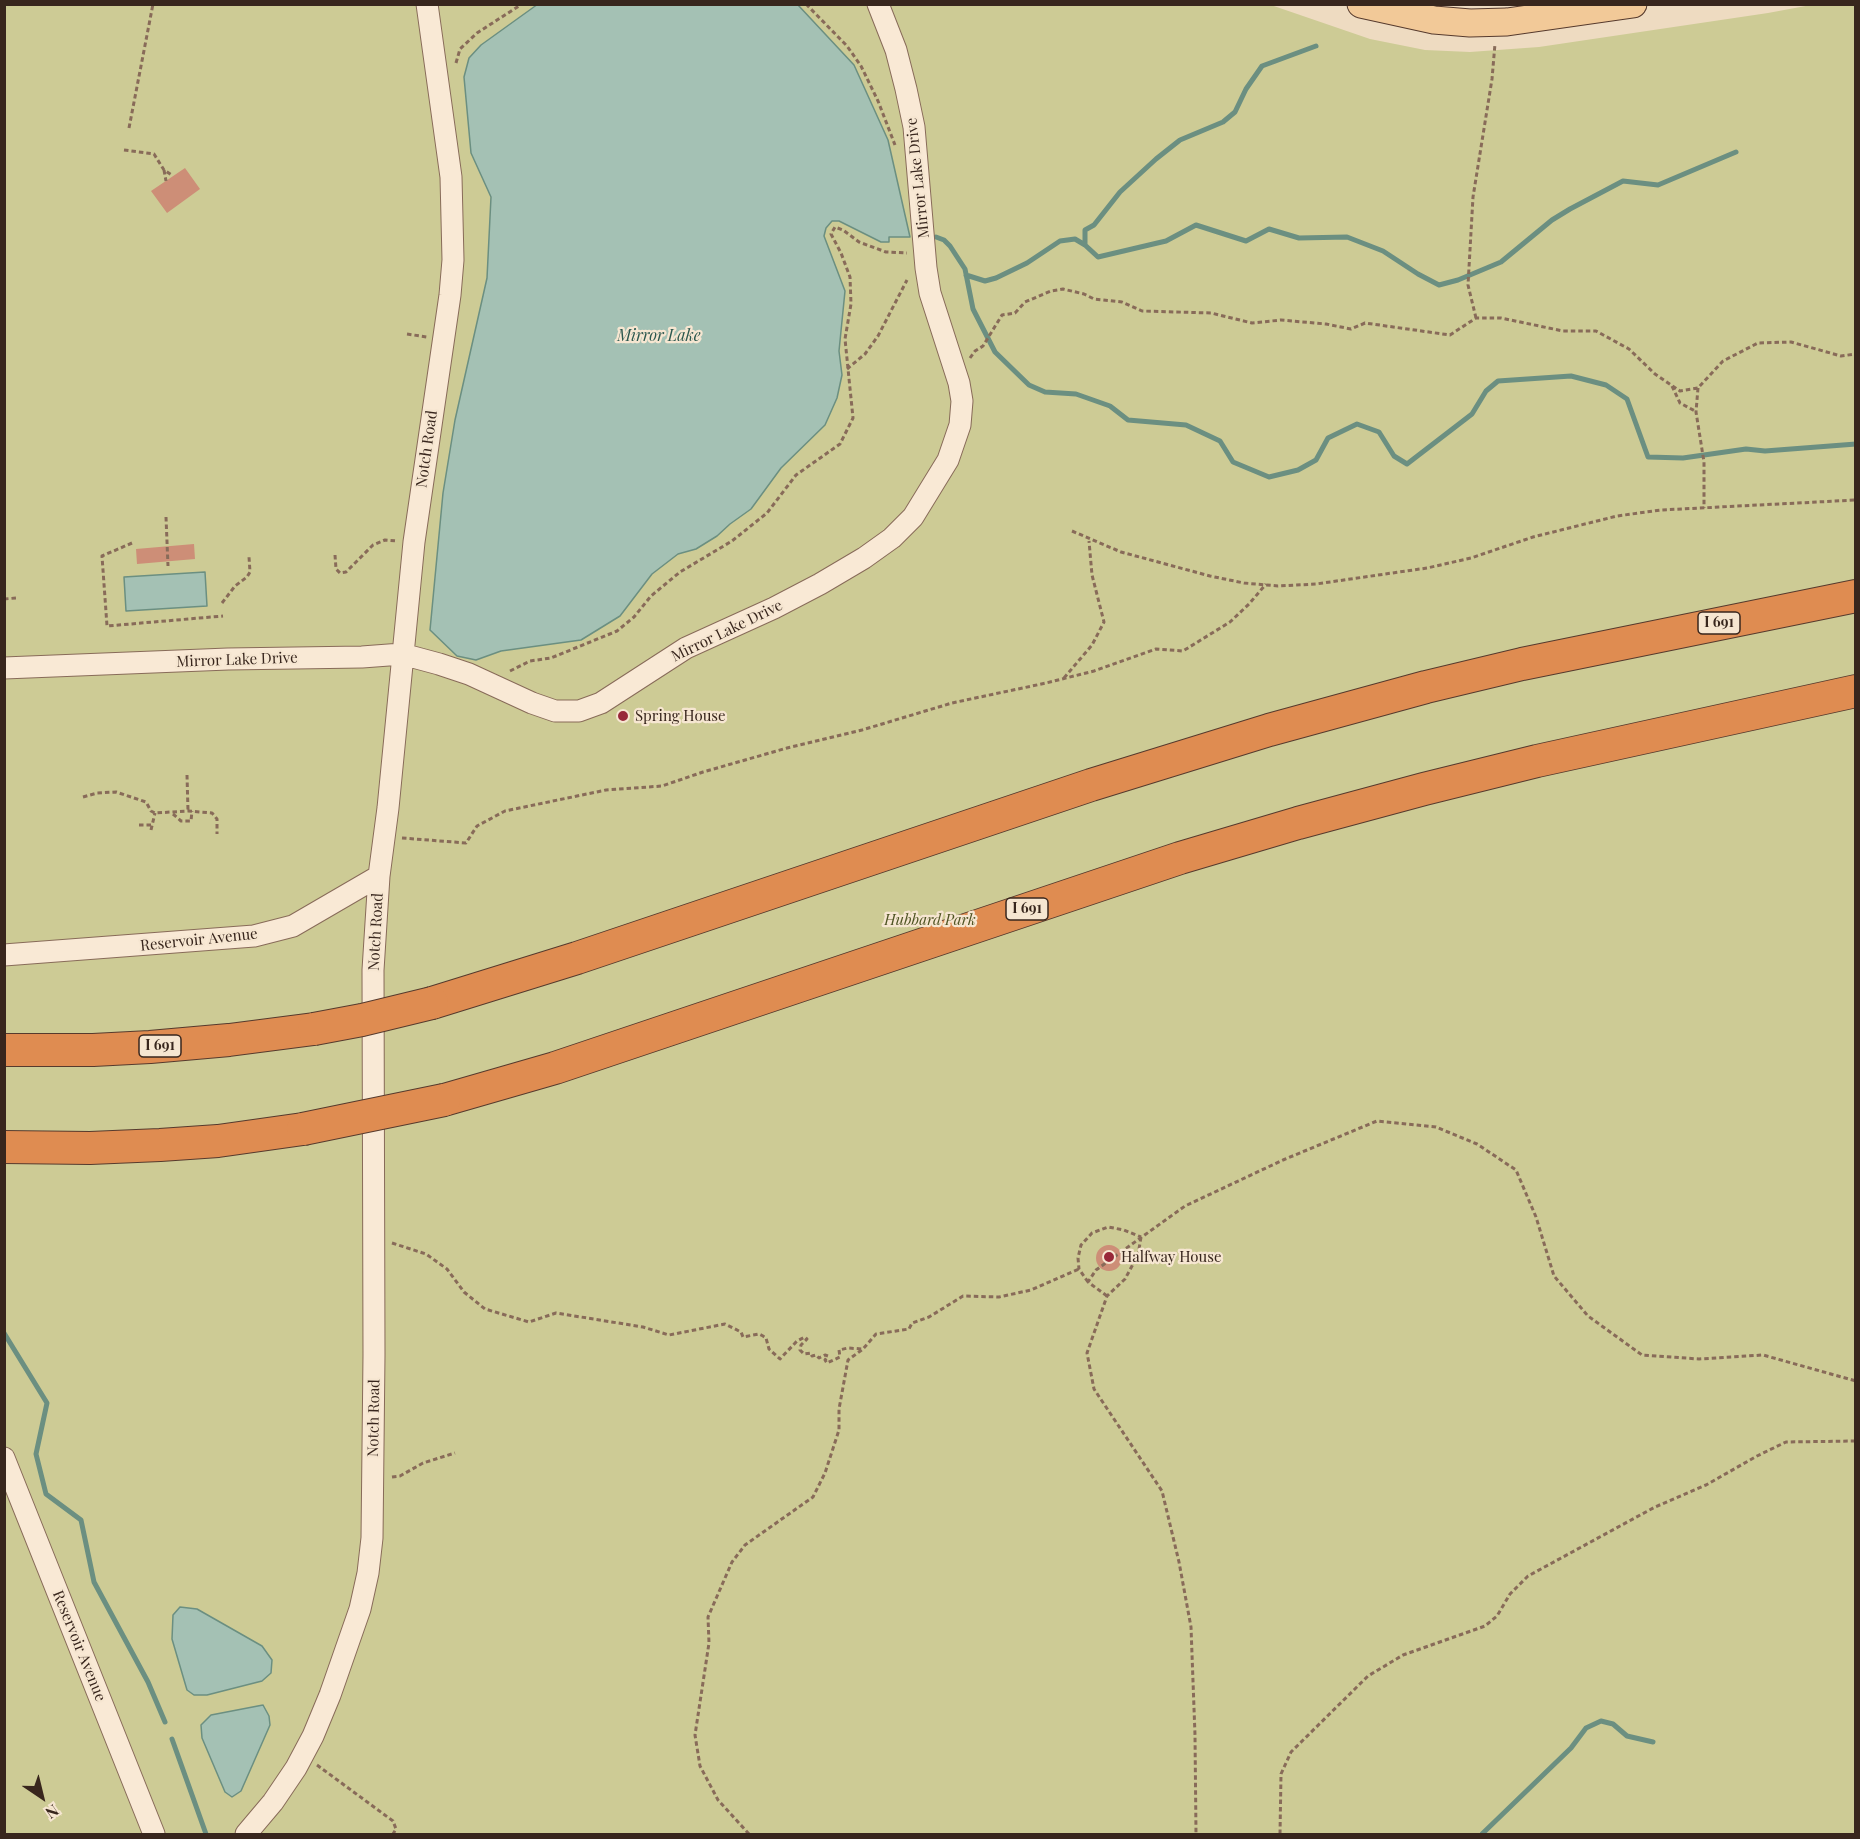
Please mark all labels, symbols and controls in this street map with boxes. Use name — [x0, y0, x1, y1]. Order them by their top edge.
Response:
street label: Mirror Lake Drive — [903, 117, 933, 239]
water label: Mirror Lake — [617, 326, 701, 346]
street label: Notch Road — [413, 409, 441, 489]
street label: Mirror Lake Drive — [669, 596, 785, 666]
road number: I 691 — [1698, 612, 1740, 634]
street label: Mirror Lake Drive — [176, 649, 298, 671]
place label: Spring House — [635, 707, 726, 725]
marker: Spring House — [616, 709, 630, 723]
street label: Notch Road — [365, 893, 387, 971]
road number: I 691 — [1006, 898, 1048, 920]
park label: Hubbard Park — [884, 911, 976, 929]
street label: Reservoir Avenue — [139, 925, 259, 955]
road number: I 691 — [139, 1035, 181, 1057]
place label: Halfway House — [1121, 1248, 1221, 1266]
marker: Halfway House — [1102, 1250, 1116, 1264]
street label: Notch Road — [364, 1379, 384, 1457]
street label: Reservoir Avenue — [49, 1588, 109, 1704]
north arrow — [12, 1767, 72, 1827]
text: N — [42, 1800, 63, 1824]

